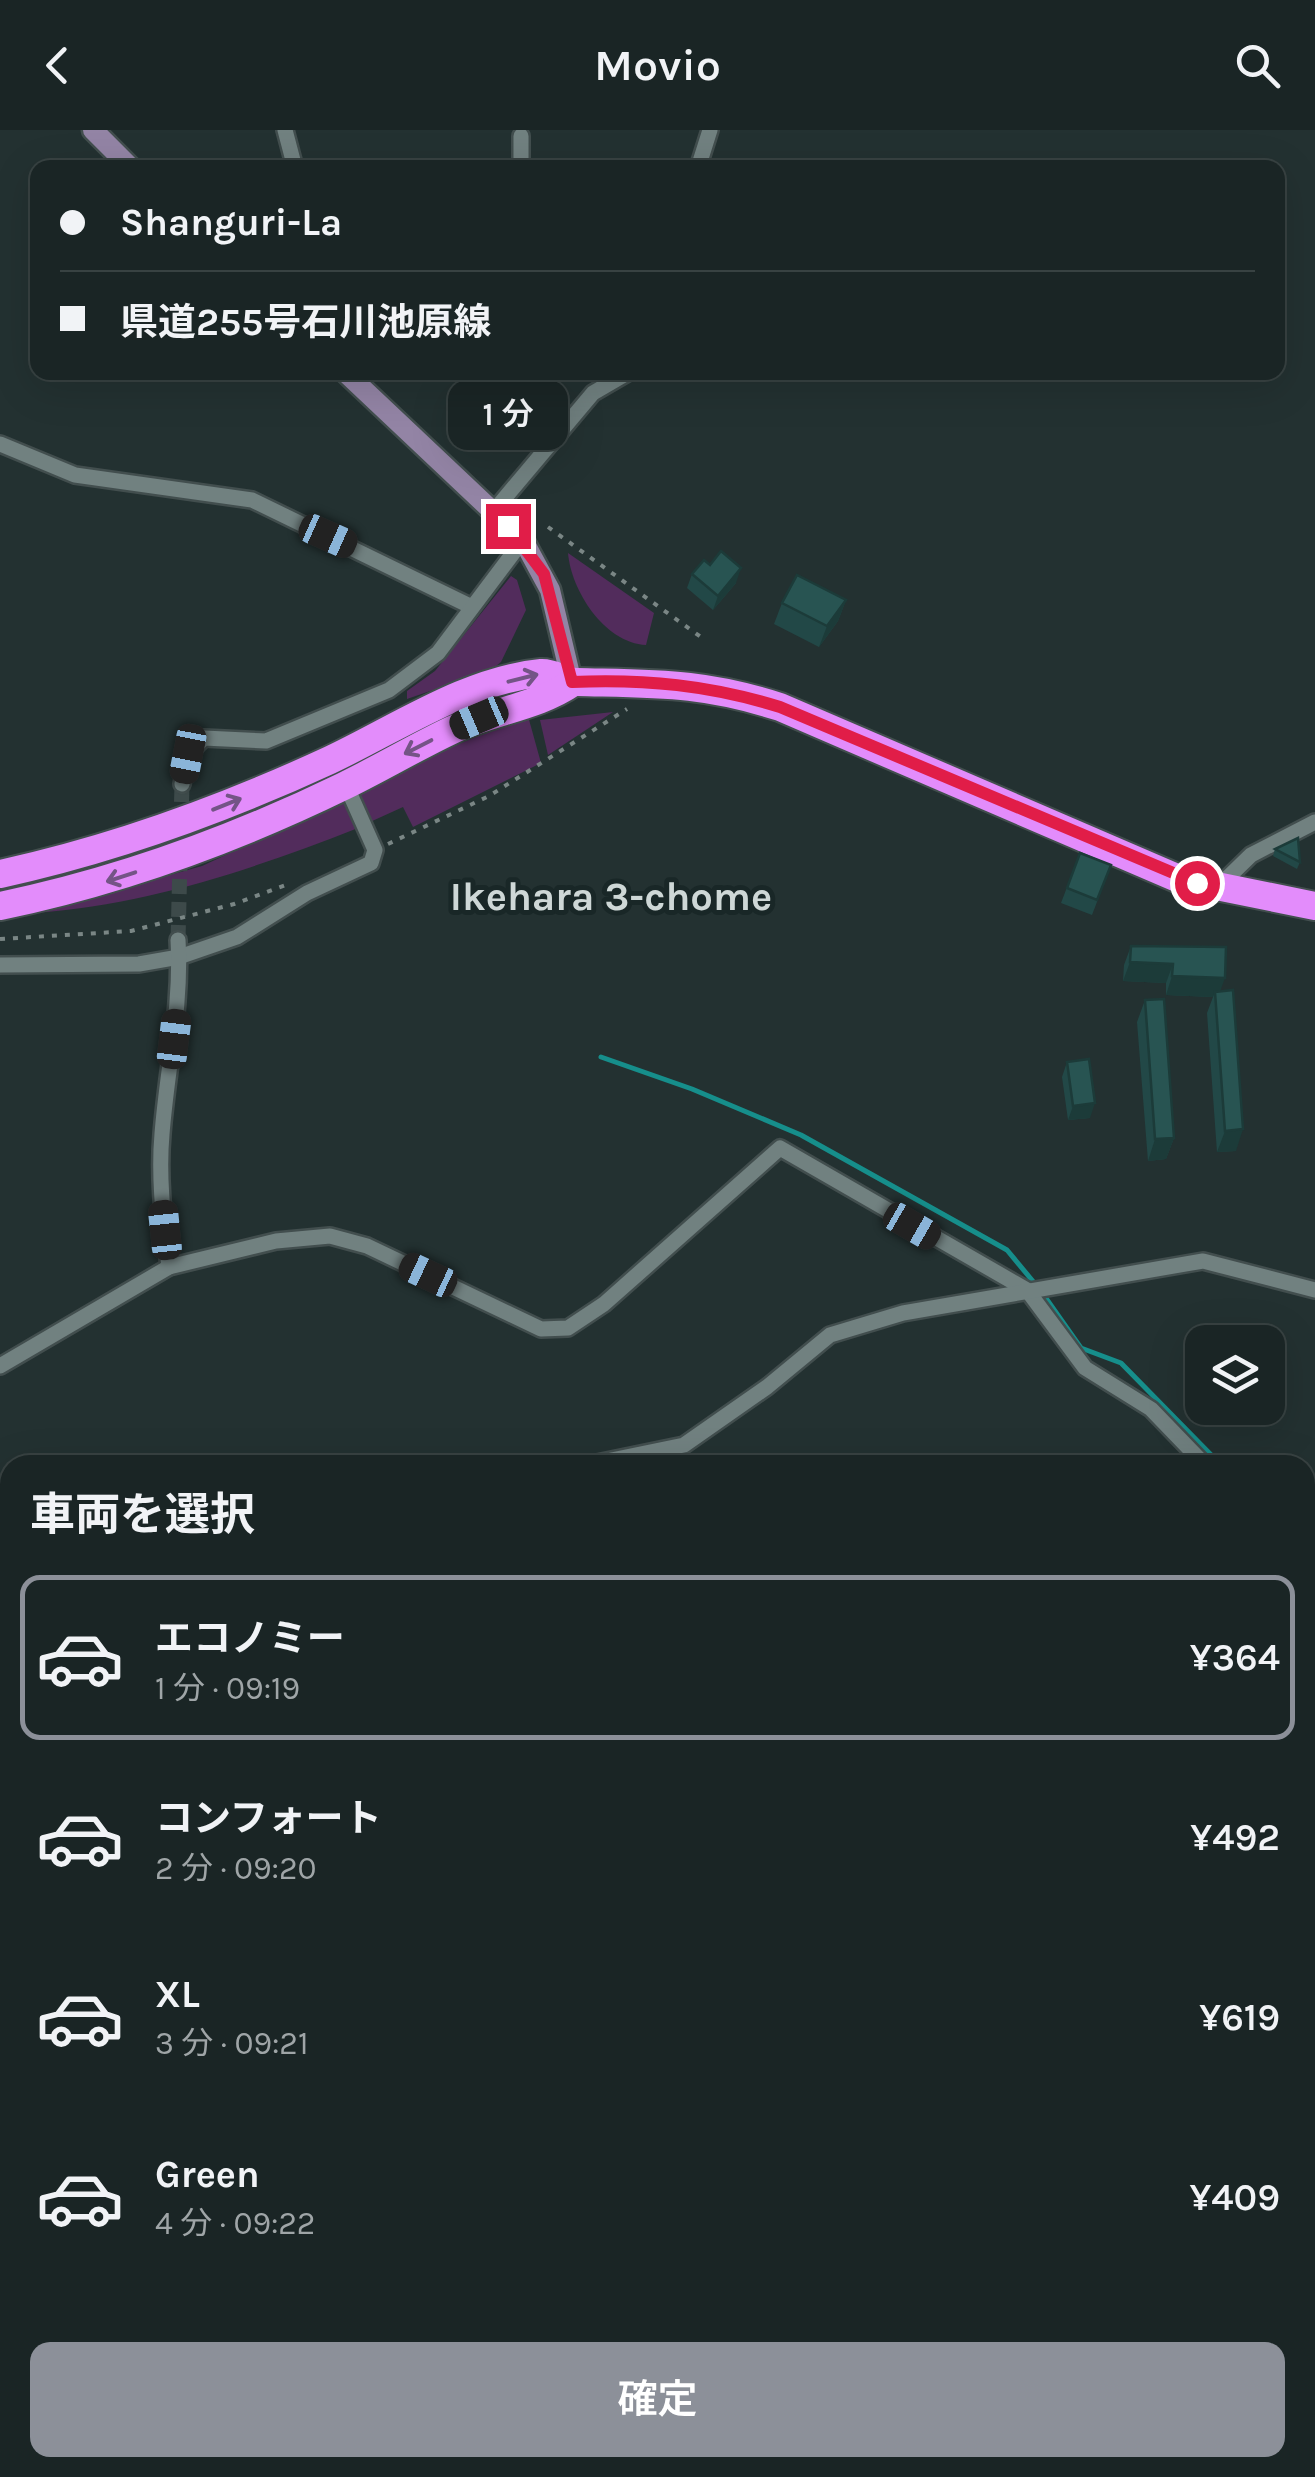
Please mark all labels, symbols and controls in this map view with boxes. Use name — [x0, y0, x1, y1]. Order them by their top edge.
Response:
icon: back — [30, 38, 85, 93]
icon: search — [1230, 38, 1285, 93]
text: Movio — [594, 39, 721, 91]
text: Shanguri-La — [120, 200, 342, 245]
text: 県道255号石川池原線 — [120, 300, 491, 345]
callout: 1 分 — [448, 381, 568, 451]
text: 1 分 — [482, 396, 534, 433]
route end — [486, 504, 531, 549]
car — [294, 510, 362, 562]
one-way arrow — [507, 667, 538, 686]
car — [446, 692, 512, 744]
car — [168, 722, 208, 786]
one-way arrow — [404, 738, 434, 757]
one-way arrow — [211, 794, 241, 812]
route start — [1175, 861, 1220, 906]
one-way arrow — [106, 869, 138, 887]
district label: Ikehara 3-chome — [450, 873, 772, 920]
car — [155, 1007, 193, 1071]
car — [879, 1198, 945, 1254]
car — [147, 1199, 183, 1261]
car — [394, 1249, 462, 1301]
map controls — [1185, 1325, 1285, 1425]
button: layers — [1185, 1325, 1285, 1425]
text: 車両を選択 — [30, 1489, 255, 1541]
icon: car — [35, 1613, 125, 1703]
text: エコノミー — [155, 1616, 345, 1661]
text: ¥364 — [1190, 1635, 1280, 1680]
text: 1 分 · 09:19 — [155, 1670, 300, 1707]
icon: car — [35, 1793, 125, 1883]
text: コンフォート — [155, 1796, 382, 1841]
text: ¥492 — [1190, 1815, 1280, 1860]
text: 2 分 · 09:20 — [155, 1850, 317, 1887]
text: XL — [155, 1972, 200, 2017]
icon: car — [35, 1973, 125, 2063]
text: ¥619 — [1199, 1995, 1280, 2040]
text: 3 分 · 09:21 — [155, 2025, 308, 2062]
text: Green — [155, 2152, 260, 2197]
icon: car — [35, 2153, 125, 2243]
text: ¥409 — [1189, 2175, 1280, 2220]
text: 4 分 · 09:22 — [155, 2205, 315, 2242]
button: 確定 — [30, 2342, 1285, 2457]

